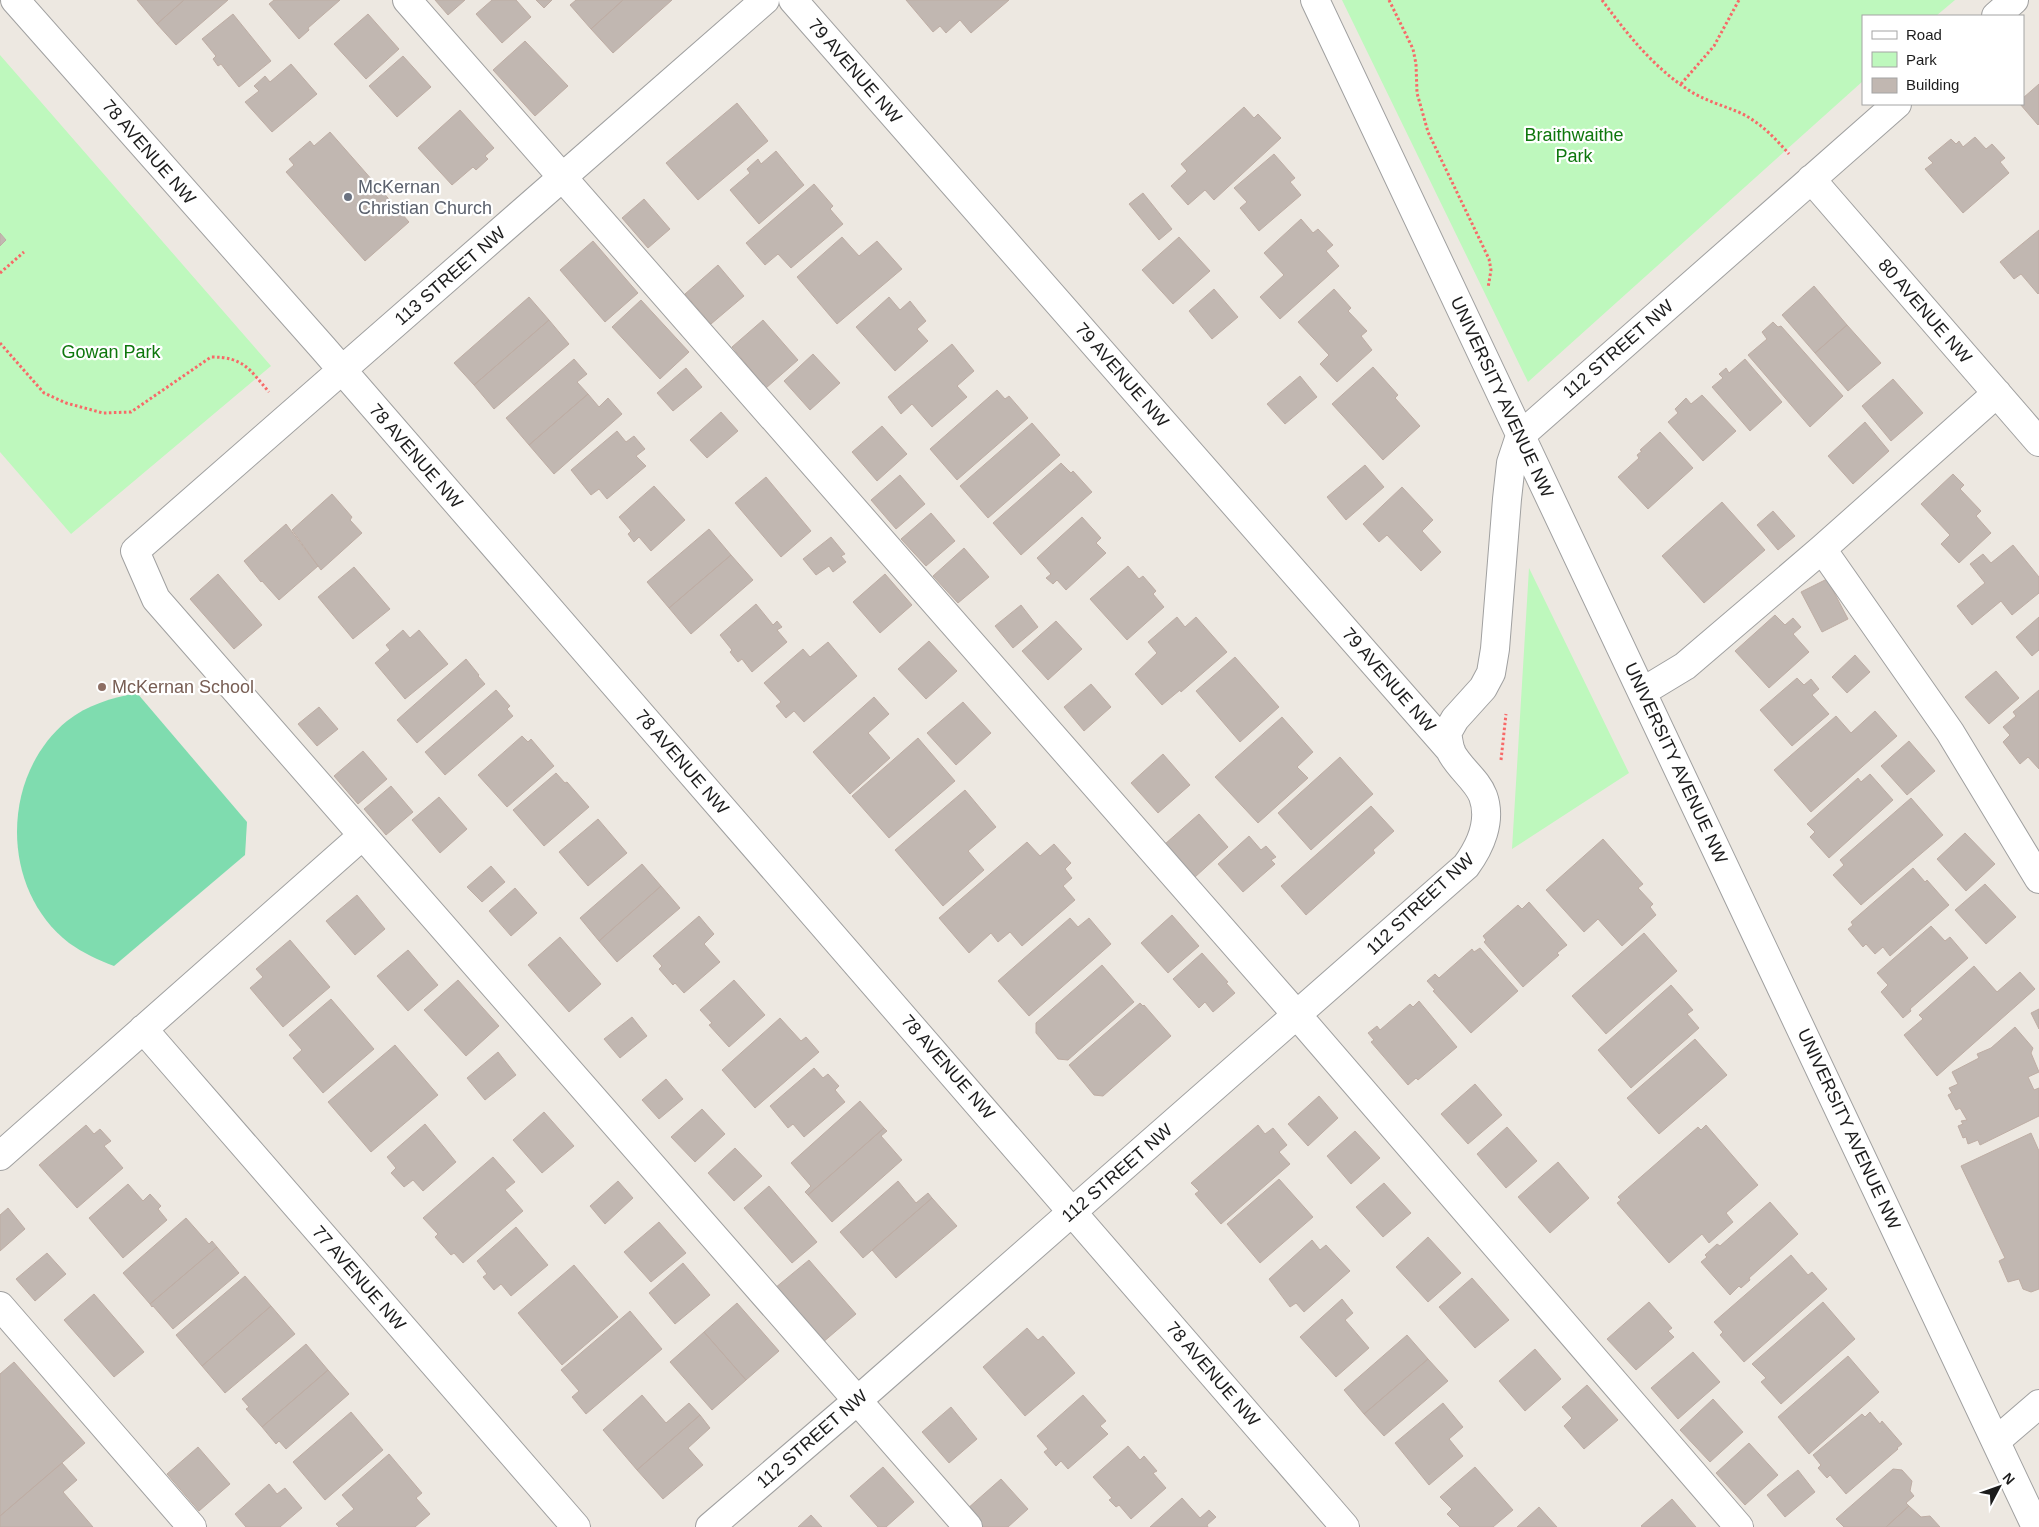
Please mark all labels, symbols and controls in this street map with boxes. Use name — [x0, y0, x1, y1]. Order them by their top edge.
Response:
street label: 79 AVENUE NW — [804, 15, 906, 127]
legend — [1862, 15, 2024, 105]
text: Road — [1906, 26, 1942, 43]
text: Park — [1906, 51, 1937, 68]
text: Building — [1906, 76, 1959, 93]
street label: 78 AVENUE NW — [98, 96, 200, 208]
park label: Braithwaithe Park — [1524, 125, 1624, 166]
place label: McKernan Christian Church — [358, 177, 492, 218]
marker: McKernan Christian Church — [342, 191, 354, 203]
street label: 113 STREET NW — [391, 223, 509, 329]
street label: 80 AVENUE NW — [1874, 255, 1976, 367]
street label: UNIVERSITY AVENUE NW — [1447, 293, 1557, 501]
street label: 112 STREET NW — [1559, 296, 1677, 402]
street label: 79 AVENUE NW — [1071, 319, 1173, 431]
park label: Gowan Park — [61, 342, 162, 362]
street label: 78 AVENUE NW — [365, 400, 467, 512]
street label: 79 AVENUE NW — [1338, 624, 1440, 736]
street label: UNIVERSITY AVENUE NW — [1621, 659, 1731, 867]
place label: McKernan School — [112, 677, 254, 697]
marker: McKernan School — [96, 681, 108, 693]
street label: 78 AVENUE NW — [631, 706, 733, 818]
street label: 112 STREET NW — [1362, 849, 1478, 959]
street label: 78 AVENUE NW — [897, 1011, 999, 1123]
street label: UNIVERSITY AVENUE NW — [1794, 1025, 1904, 1233]
street label: 112 STREET NW — [1058, 1120, 1176, 1226]
street label: 77 AVENUE NW — [308, 1222, 410, 1334]
street label: 78 AVENUE NW — [1162, 1318, 1264, 1430]
street label: 112 STREET NW — [753, 1386, 871, 1492]
north arrow — [1974, 1462, 2024, 1512]
text: N — [1999, 1469, 2018, 1488]

